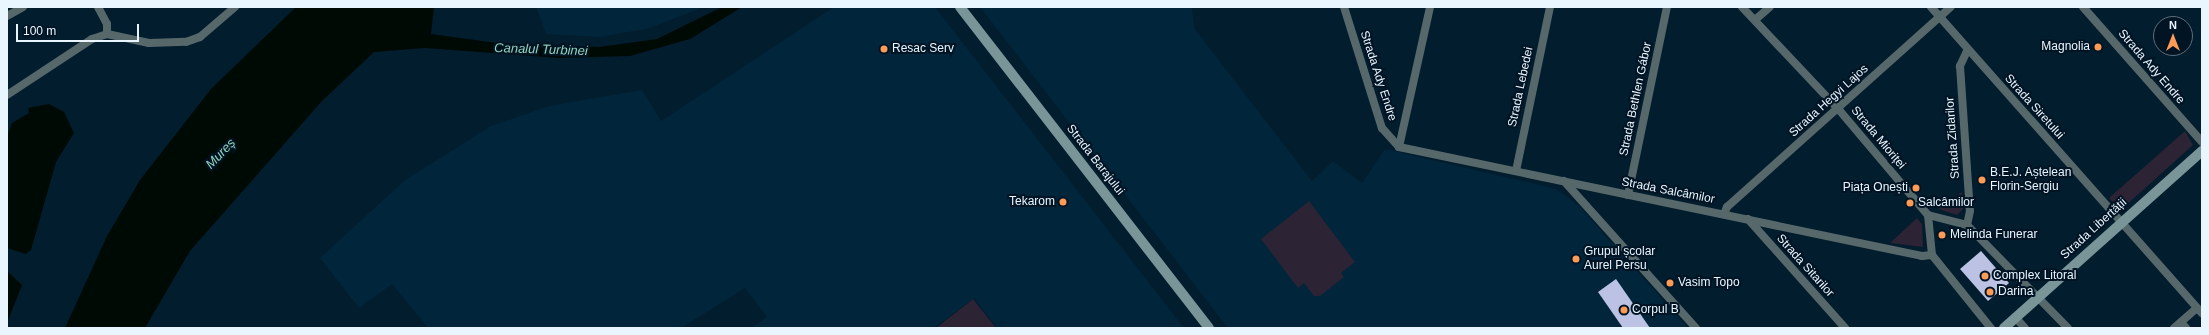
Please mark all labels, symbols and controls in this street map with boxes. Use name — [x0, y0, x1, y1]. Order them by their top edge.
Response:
scale bar — [18, 16, 141, 42]
north arrow — [2153, 16, 2193, 56]
text: N — [2169, 19, 2177, 31]
text: 100 m — [23, 24, 56, 38]
street label: Strada Ady Endre — [2114, 27, 2188, 107]
street label: Strada Ady Endre — [1357, 29, 1399, 123]
place label: Magnolia — [2041, 40, 2090, 54]
water label: Canalul Turbinei — [494, 41, 588, 59]
street label: Strada Bethlen Gábor — [1617, 41, 1655, 157]
place label: Resac Serv — [892, 42, 954, 56]
marker: Magnolia — [2093, 42, 2103, 52]
marker: Resac Serv — [879, 44, 889, 54]
street label: Strada Lebedei — [1505, 46, 1537, 128]
street label: Strada Hegyi Lajos — [1787, 62, 1871, 140]
street label: Strada Siretului — [2001, 72, 2067, 142]
street label: Strada Zidarilor — [1943, 97, 1963, 179]
street label: Strada Mioriței — [1848, 104, 1908, 172]
street label: Strada Barajului — [1063, 122, 1127, 198]
water label: Mureș — [203, 136, 239, 172]
place label: B.E.J. Aștelean Florin-Sergiu — [1990, 166, 2072, 194]
street label: Strada Salcâmilor — [1620, 175, 1716, 207]
marker: B.E.J. Aștelean Florin-Sergiu — [1977, 175, 1987, 185]
place label: Piața Onești — [1843, 181, 1908, 195]
marker: Piața Onești — [1911, 183, 1921, 193]
place label: Tekarom — [1009, 195, 1055, 209]
place label: Salcâmilor — [1918, 196, 1974, 210]
street label: Strada Libertății — [2058, 196, 2130, 262]
marker: Tekarom — [1058, 197, 1068, 207]
marker: Salcâmilor — [1905, 198, 1915, 208]
place label: Melinda Funerar — [1950, 228, 2037, 242]
marker: Melinda Funerar — [1937, 230, 1947, 240]
street label: Strada Sitarilor — [1773, 232, 1837, 300]
place label: Grupul școlar Aurel Persu — [1584, 245, 1655, 273]
marker: Grupul școlar Aurel Persu — [1571, 254, 1581, 264]
place label: Complex Litoral — [1993, 269, 2076, 283]
marker: Complex Litoral — [1980, 271, 1990, 281]
place label: Vasim Topo — [1678, 276, 1740, 290]
marker: Vasim Topo — [1665, 278, 1675, 288]
place label: Darina — [1998, 285, 2033, 299]
marker: Darina — [1985, 287, 1995, 297]
place label: Corpul B — [1632, 303, 1679, 317]
marker: Corpul B — [1619, 305, 1629, 315]

